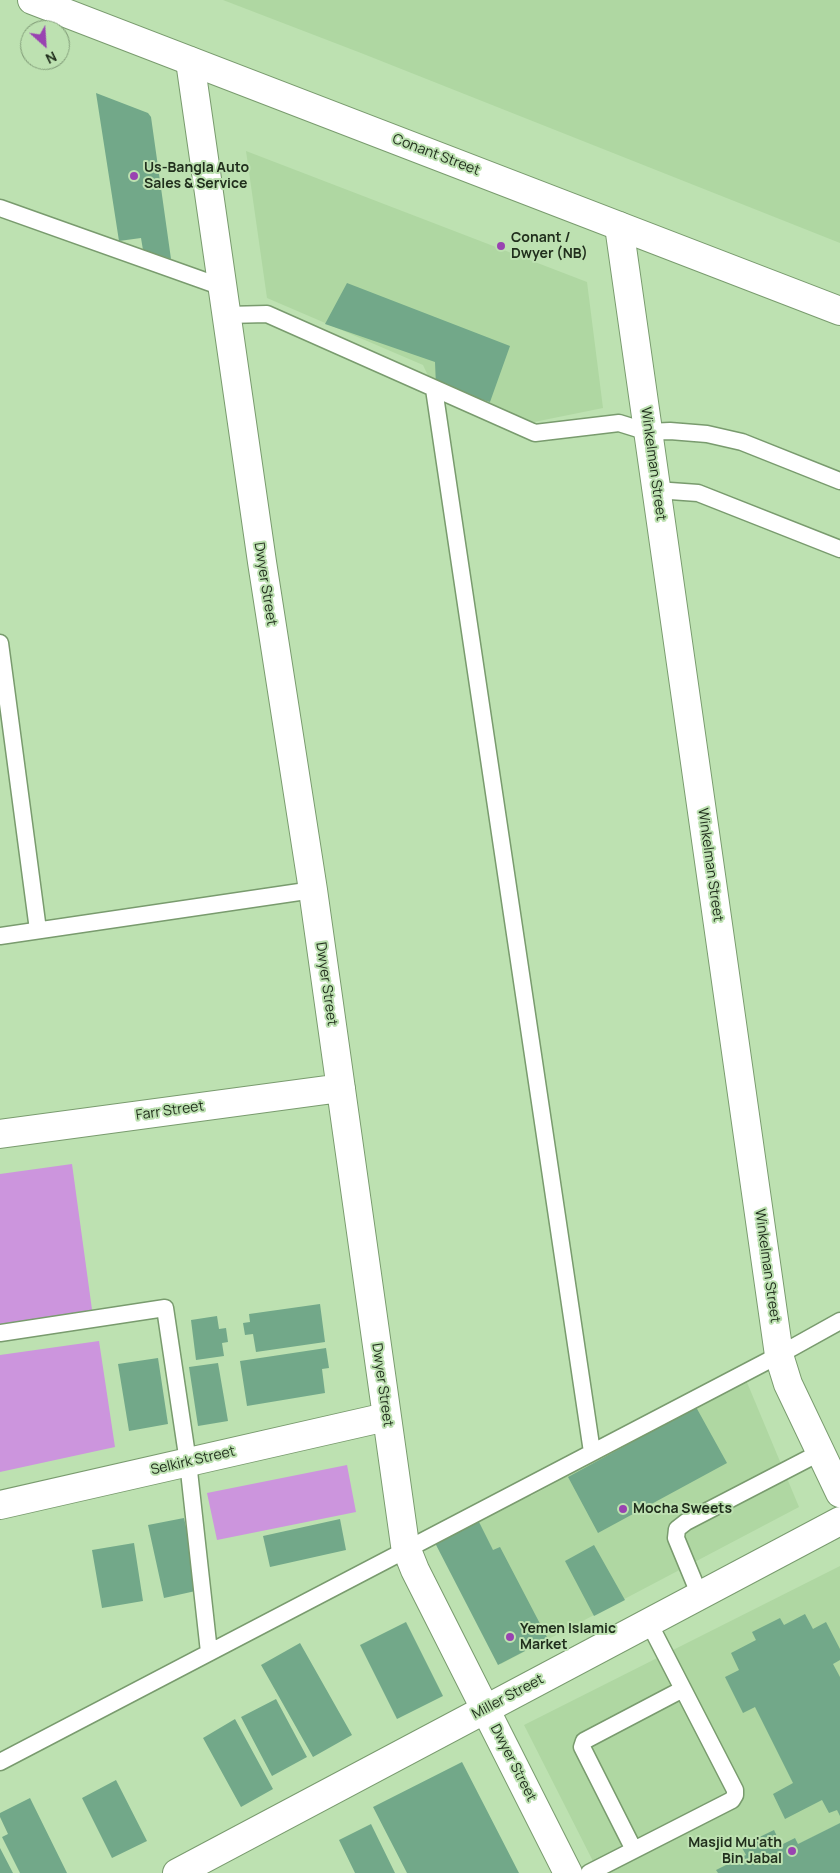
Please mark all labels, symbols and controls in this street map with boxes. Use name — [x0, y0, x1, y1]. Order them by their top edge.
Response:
north arrow — [20, 20, 70, 70]
text: N — [43, 47, 60, 69]
street label: Conant Street — [390, 131, 482, 179]
place label: Us-Bangla Auto Sales & Service — [144, 160, 249, 192]
marker: Us-Bangla Auto Sales & Service — [128, 170, 140, 182]
place label: Conant / Dwyer (NB) — [511, 230, 588, 262]
marker: Conant / Dwyer (NB) — [495, 240, 507, 252]
street label: Winkelman Street — [637, 406, 669, 522]
street label: Dwyer Street — [250, 541, 280, 627]
street label: Winkelman Street — [694, 807, 726, 923]
street label: Dwyer Street — [312, 941, 340, 1027]
street label: Farr Street — [135, 1098, 205, 1124]
street label: Winkelman Street — [751, 1208, 783, 1324]
street label: Dwyer Street — [368, 1342, 396, 1428]
street label: Selkirk Street — [149, 1443, 237, 1479]
place label: Mocha Sweets — [633, 1501, 732, 1517]
marker: Mocha Sweets — [617, 1503, 629, 1515]
place label: Yemen Islamic Market — [520, 1621, 616, 1654]
marker: Yemen Islamic Market — [504, 1631, 516, 1643]
street label: Miller Street — [469, 1671, 547, 1723]
street label: Dwyer Street — [486, 1722, 540, 1804]
place label: Masjid Mu'ath Bin Jabal — [688, 1835, 782, 1868]
marker: Masjid Mu'ath Bin Jabal — [786, 1845, 798, 1857]

